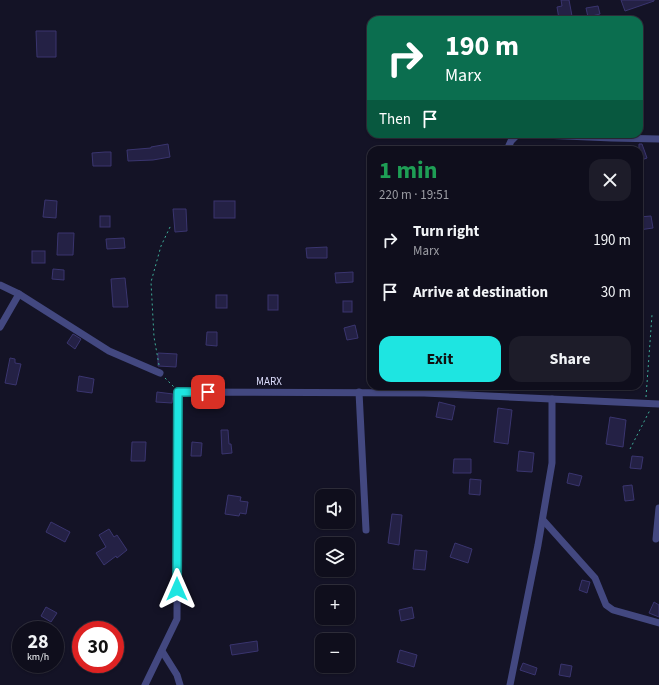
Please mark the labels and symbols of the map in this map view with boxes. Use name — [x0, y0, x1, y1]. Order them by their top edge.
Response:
street label: MARX — [256, 374, 282, 389]
pin — [191, 375, 225, 409]
position arrow — [156, 568, 198, 610]
speed limit sign: 30 — [72, 621, 124, 673]

